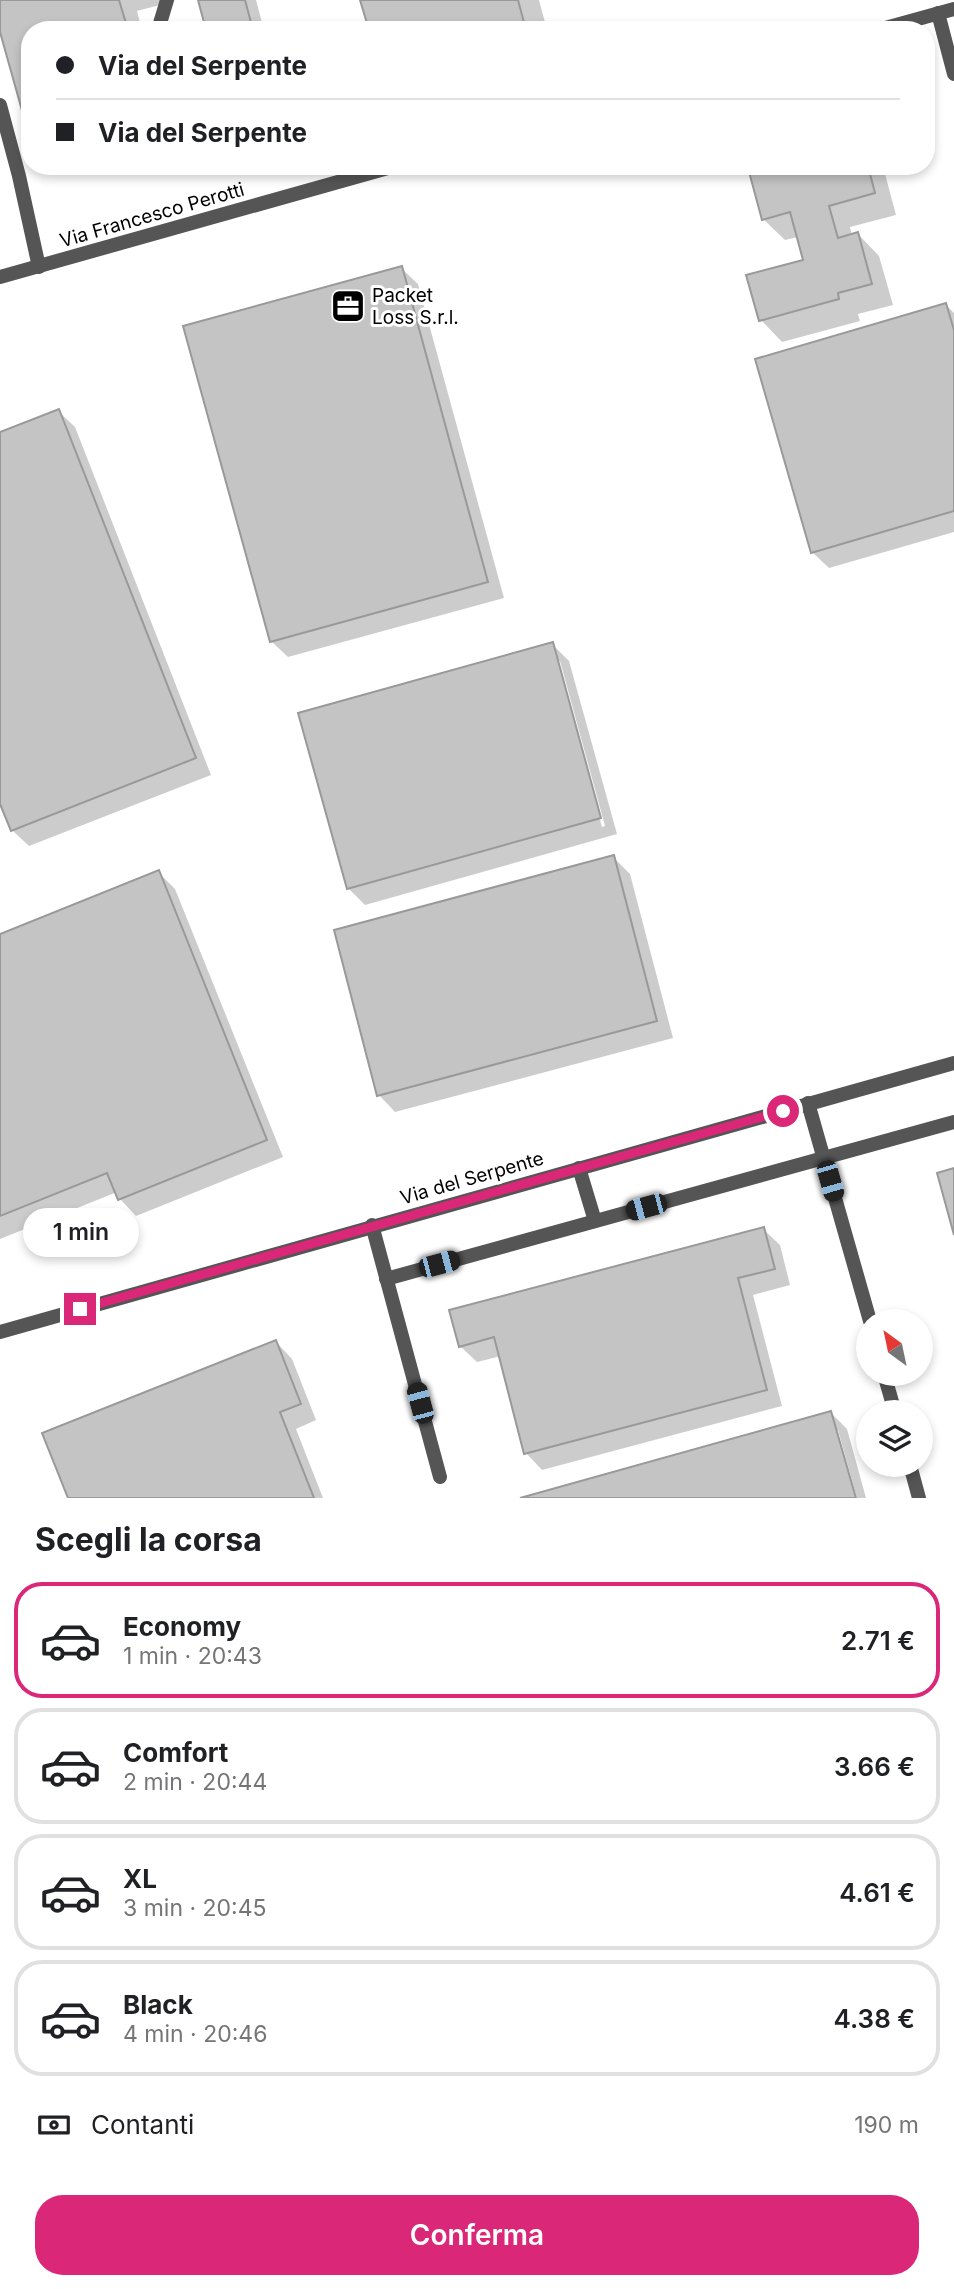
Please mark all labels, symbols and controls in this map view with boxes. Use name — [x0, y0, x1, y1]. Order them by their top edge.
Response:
text: Via del Serpente — [98, 50, 307, 81]
text: Via del Serpente — [98, 117, 307, 148]
street label: Via Francesco Perotti — [57, 178, 247, 252]
place label: Packet Loss S.r.l. — [372, 284, 459, 329]
office icon: Packet Loss S.r.l. — [329, 287, 367, 325]
route start — [767, 1095, 799, 1127]
street label: Via del Serpente — [398, 1147, 546, 1209]
car — [815, 1158, 846, 1204]
car — [623, 1191, 670, 1223]
callout: 1 min — [22, 1208, 138, 1256]
text: 1 min — [53, 1218, 109, 1246]
car — [416, 1248, 463, 1280]
route end — [64, 1293, 96, 1325]
north arrow — [856, 1309, 933, 1386]
map controls — [856, 1309, 933, 1477]
car — [405, 1380, 436, 1426]
button: layers — [856, 1400, 933, 1477]
text: Scegli la corsa — [35, 1520, 262, 1559]
icon: car — [39, 1609, 102, 1672]
text: Economy — [123, 1611, 241, 1642]
text: 2.71 € — [841, 1625, 915, 1656]
text: 1 min · 20:43 — [123, 1642, 262, 1670]
icon: car — [39, 1735, 102, 1798]
text: Comfort — [123, 1737, 228, 1768]
text: 3.66 € — [834, 1751, 915, 1782]
text: 2 min · 20:44 — [123, 1768, 267, 1796]
icon: car — [39, 1861, 102, 1924]
text: XL — [123, 1863, 157, 1894]
text: 4.61 € — [839, 1877, 915, 1908]
text: 3 min · 20:45 — [123, 1894, 267, 1922]
icon: car — [39, 1987, 102, 2050]
text: Black — [123, 1989, 193, 2020]
text: 4.38 € — [834, 2003, 915, 2034]
text: 4 min · 20:46 — [123, 2020, 267, 2048]
icon: cash — [35, 2106, 73, 2144]
text: Contanti — [91, 2109, 194, 2140]
text: 190 m — [854, 2111, 919, 2139]
button: Conferma — [35, 2195, 919, 2275]

